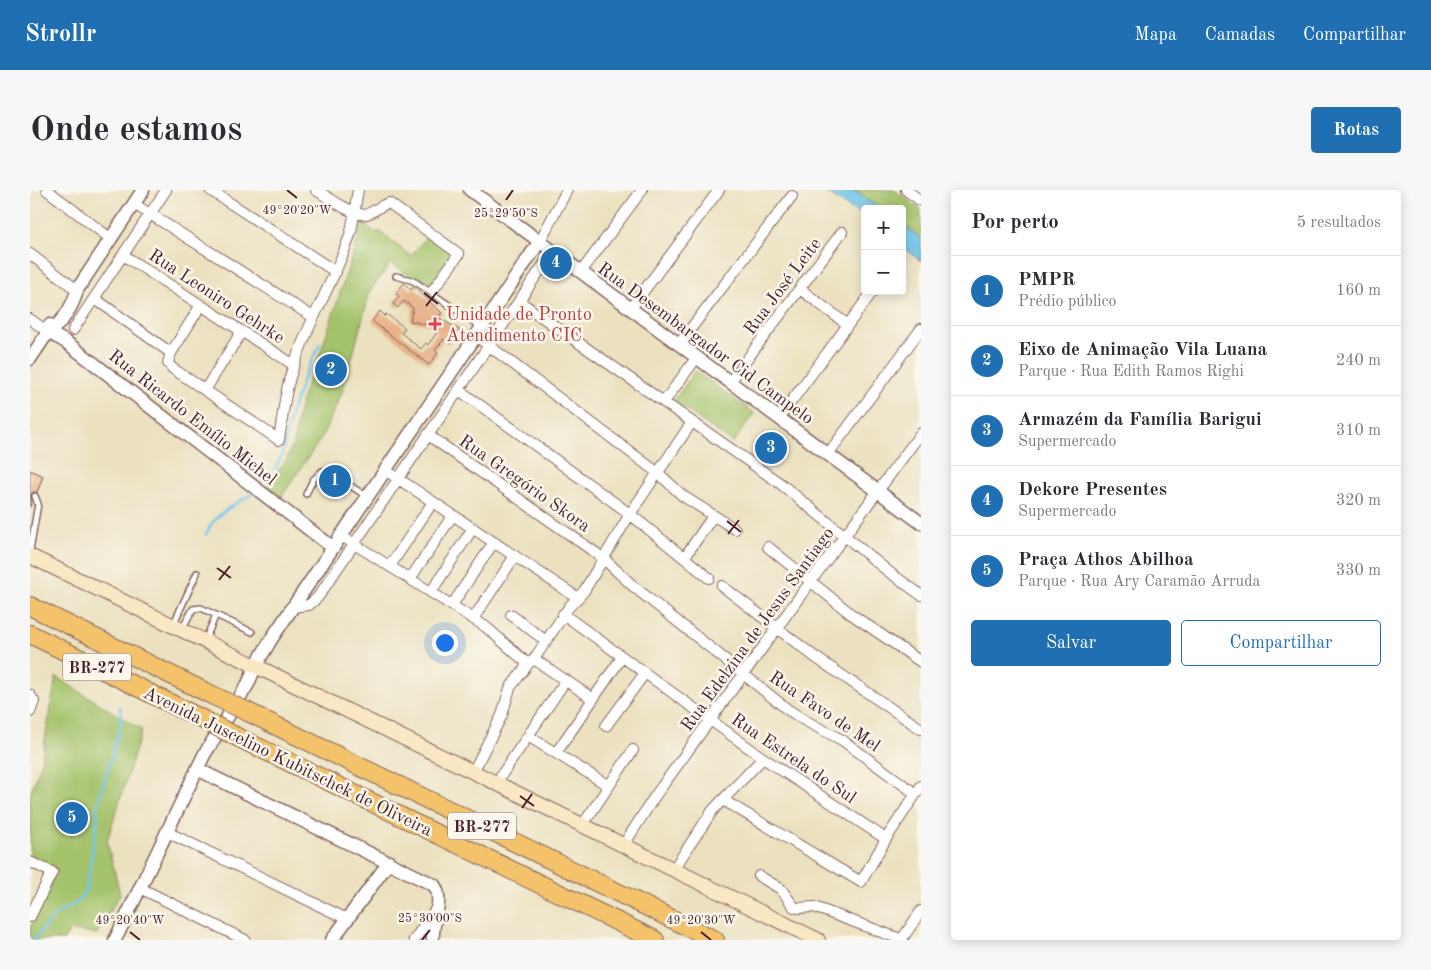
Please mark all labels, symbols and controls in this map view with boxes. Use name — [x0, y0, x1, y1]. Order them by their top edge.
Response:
text: Strollr — [25, 23, 96, 47]
text: Mapa — [1135, 26, 1177, 44]
text: Camadas — [1205, 26, 1275, 44]
text: Compartilhar — [1303, 26, 1406, 44]
button: Rotas — [1311, 107, 1401, 153]
text: Onde estamos — [30, 113, 242, 148]
text: 49°20'20"W — [262, 205, 332, 217]
map controls — [861, 205, 906, 295]
button: + — [861, 205, 906, 250]
text: 25°29'50"S — [474, 207, 538, 220]
text: Por perto — [971, 212, 1059, 233]
text: 5 resultados — [1297, 215, 1381, 231]
street label: Rua José Leite — [741, 235, 825, 338]
pin: 4 — [540, 244, 572, 282]
street label: Rua Leoniro Gehrke — [145, 246, 287, 347]
button: − — [861, 250, 906, 295]
street label: Rua Desembargador Cid Campelo — [594, 260, 817, 428]
text: PMPR — [1018, 271, 1075, 290]
text: 1 — [982, 283, 992, 299]
text: 160 m — [1336, 283, 1381, 299]
text: Prédio público — [1018, 294, 1116, 310]
place label: Unidade de Pronto Atendimento CIC — [446, 306, 592, 345]
marker: Unidade de Pronto Atendimento CIC — [428, 317, 442, 331]
text: Eixo de Animação Vila Luana — [1018, 341, 1267, 360]
street label: Rua Ricardo Emílio Michel — [105, 347, 280, 489]
pin: 2 — [315, 351, 347, 389]
text: 2 — [982, 353, 992, 369]
text: 240 m — [1336, 353, 1381, 369]
text: Parque · Rua Edith Ramos Righi — [1018, 364, 1244, 380]
text: Armazém da Família Barigui — [1018, 411, 1262, 430]
text: 3 — [982, 423, 992, 439]
text: 310 m — [1336, 423, 1381, 439]
pin: 3 — [755, 429, 787, 467]
street label: Rua Gregório Skora — [456, 432, 593, 536]
text: Supermercado — [1018, 434, 1116, 450]
pin: 1 — [319, 462, 351, 500]
text: Dekore Presentes — [1018, 481, 1167, 500]
text: 4 — [982, 493, 992, 509]
text: 320 m — [1336, 493, 1381, 509]
text: Supermercado — [1018, 504, 1116, 520]
street label: Rua Edelzina de Jesus Santiago — [678, 524, 838, 735]
text: Praça Athos Abilhoa — [1018, 551, 1194, 570]
text: 5 — [982, 563, 992, 579]
text: 330 m — [1336, 563, 1381, 579]
text: Parque · Rua Ary Caramão Arruda — [1018, 574, 1260, 590]
button: Salvar — [971, 620, 1171, 666]
button: Compartilhar — [1181, 620, 1381, 666]
your location — [432, 630, 458, 656]
road number: BR-277 — [63, 654, 131, 681]
street label: Rua Favo de Mel — [766, 668, 883, 756]
street label: Avenida Juscelino Kubitschek de Oliveira — [140, 684, 435, 840]
street label: Rua Estrela do Sul — [728, 710, 859, 807]
pin: 5 — [56, 799, 88, 837]
road number: BR-277 — [448, 812, 516, 840]
text: 25°30'00"S — [398, 912, 462, 925]
text: 49°20'40"W — [95, 915, 165, 927]
text: 49°20'30"W — [666, 915, 736, 927]

